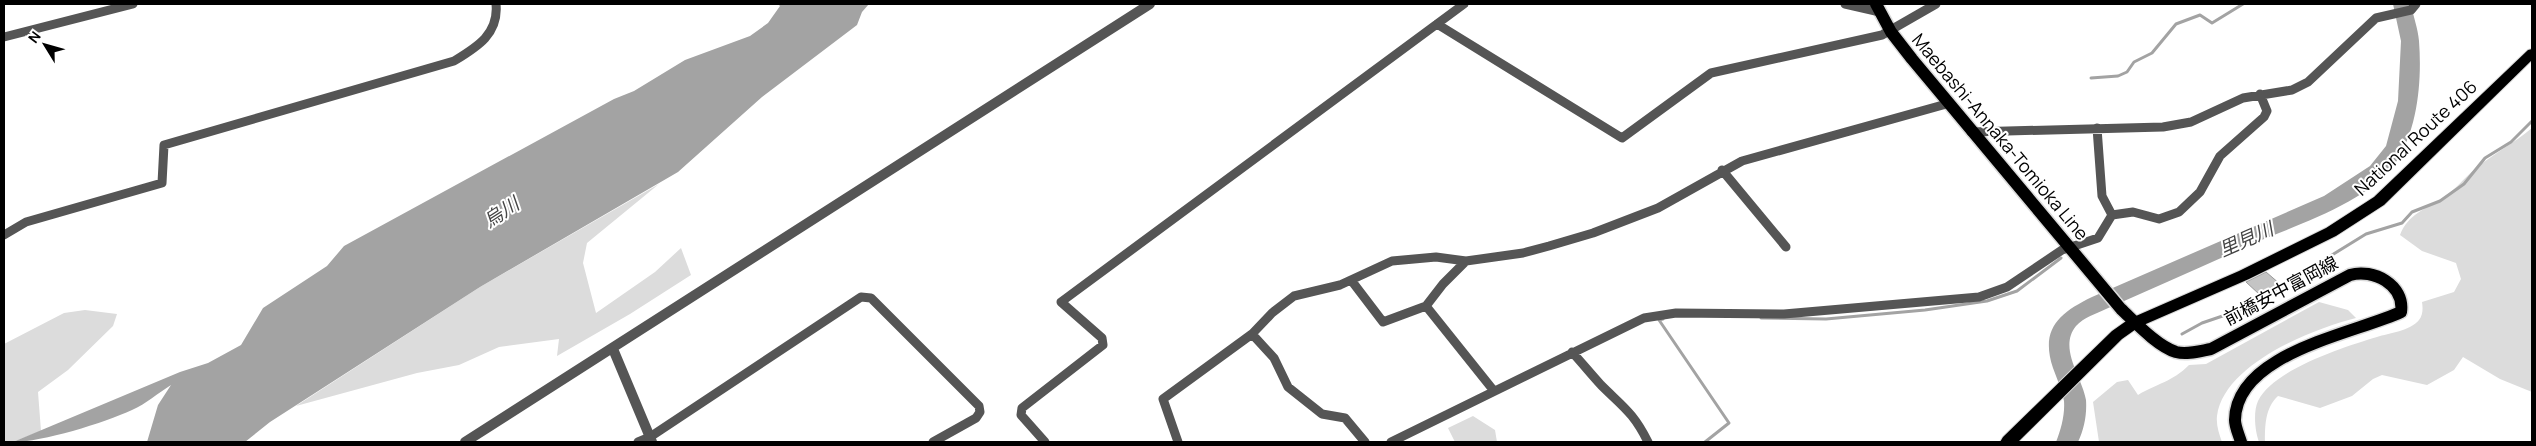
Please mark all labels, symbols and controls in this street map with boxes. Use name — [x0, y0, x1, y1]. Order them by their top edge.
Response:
north arrow — [20, 20, 70, 70]
text: N — [24, 27, 45, 47]
street label: Maebashi-Annaka-Tomioka Line — [1907, 28, 2094, 245]
street label: National Route 406 — [2349, 74, 2482, 200]
water label: 烏川 — [478, 190, 526, 233]
water label: 里見川 — [2215, 215, 2279, 262]
street label: 前橋安中富岡線 — [2219, 250, 2342, 330]

